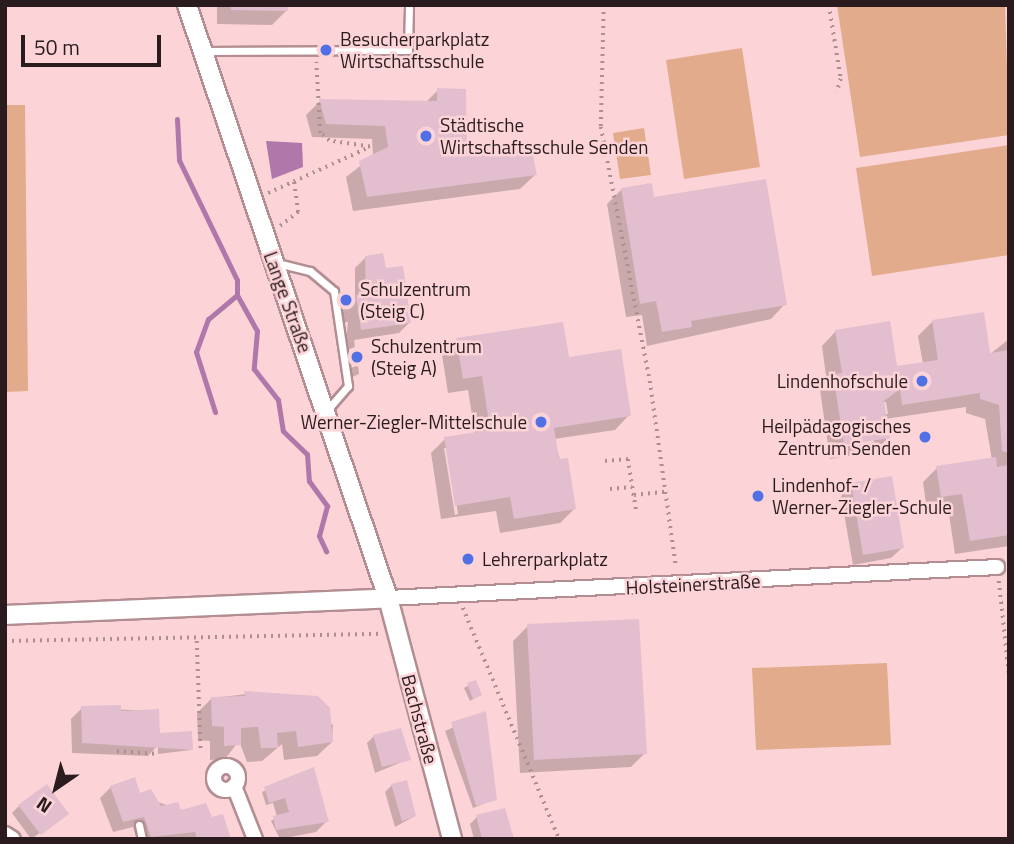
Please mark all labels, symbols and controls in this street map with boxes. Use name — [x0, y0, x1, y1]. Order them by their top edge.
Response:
scale bar — [24, 21, 164, 65]
place label: Besucherparkplatz Wirtschaftsschule — [340, 28, 489, 72]
text: 50 m — [34, 31, 80, 63]
marker: Besucherparkplatz Wirtschaftsschule — [318, 42, 334, 58]
place label: Städtische Wirtschaftsschule Senden — [440, 114, 648, 158]
marker: Städtische Wirtschaftsschule Senden — [418, 128, 434, 144]
street label: Lange Straße — [259, 248, 317, 356]
place label: Schulzentrum (Steig C) — [360, 278, 471, 322]
marker: Schulzentrum (Steig C) — [338, 292, 354, 308]
place label: Schulzentrum (Steig A) — [371, 335, 482, 379]
marker: Schulzentrum (Steig A) — [349, 349, 365, 365]
place label: Lindenhofschule — [777, 370, 908, 392]
marker: Lindenhofschule — [914, 373, 930, 389]
place label: Werner-Ziegler-Mittelschule — [301, 411, 527, 433]
marker: Werner-Ziegler-Mittelschule — [533, 414, 549, 430]
place label: Heilpädagogisches Zentrum Senden — [762, 415, 911, 459]
marker: Heilpädagogisches Zentrum Senden — [917, 429, 933, 445]
place label: Lindenhof- / Werner-Ziegler-Schule — [772, 474, 952, 518]
marker: Lindenhof- / Werner-Ziegler-Schule — [750, 488, 766, 504]
place label: Lehrerparkplatz — [482, 548, 608, 570]
marker: Lehrerparkplatz — [460, 551, 476, 567]
street label: Holsteinerstraße — [625, 569, 761, 599]
street label: Bachstraße — [397, 672, 443, 766]
north arrow — [21, 753, 91, 823]
text: N — [30, 790, 57, 821]

